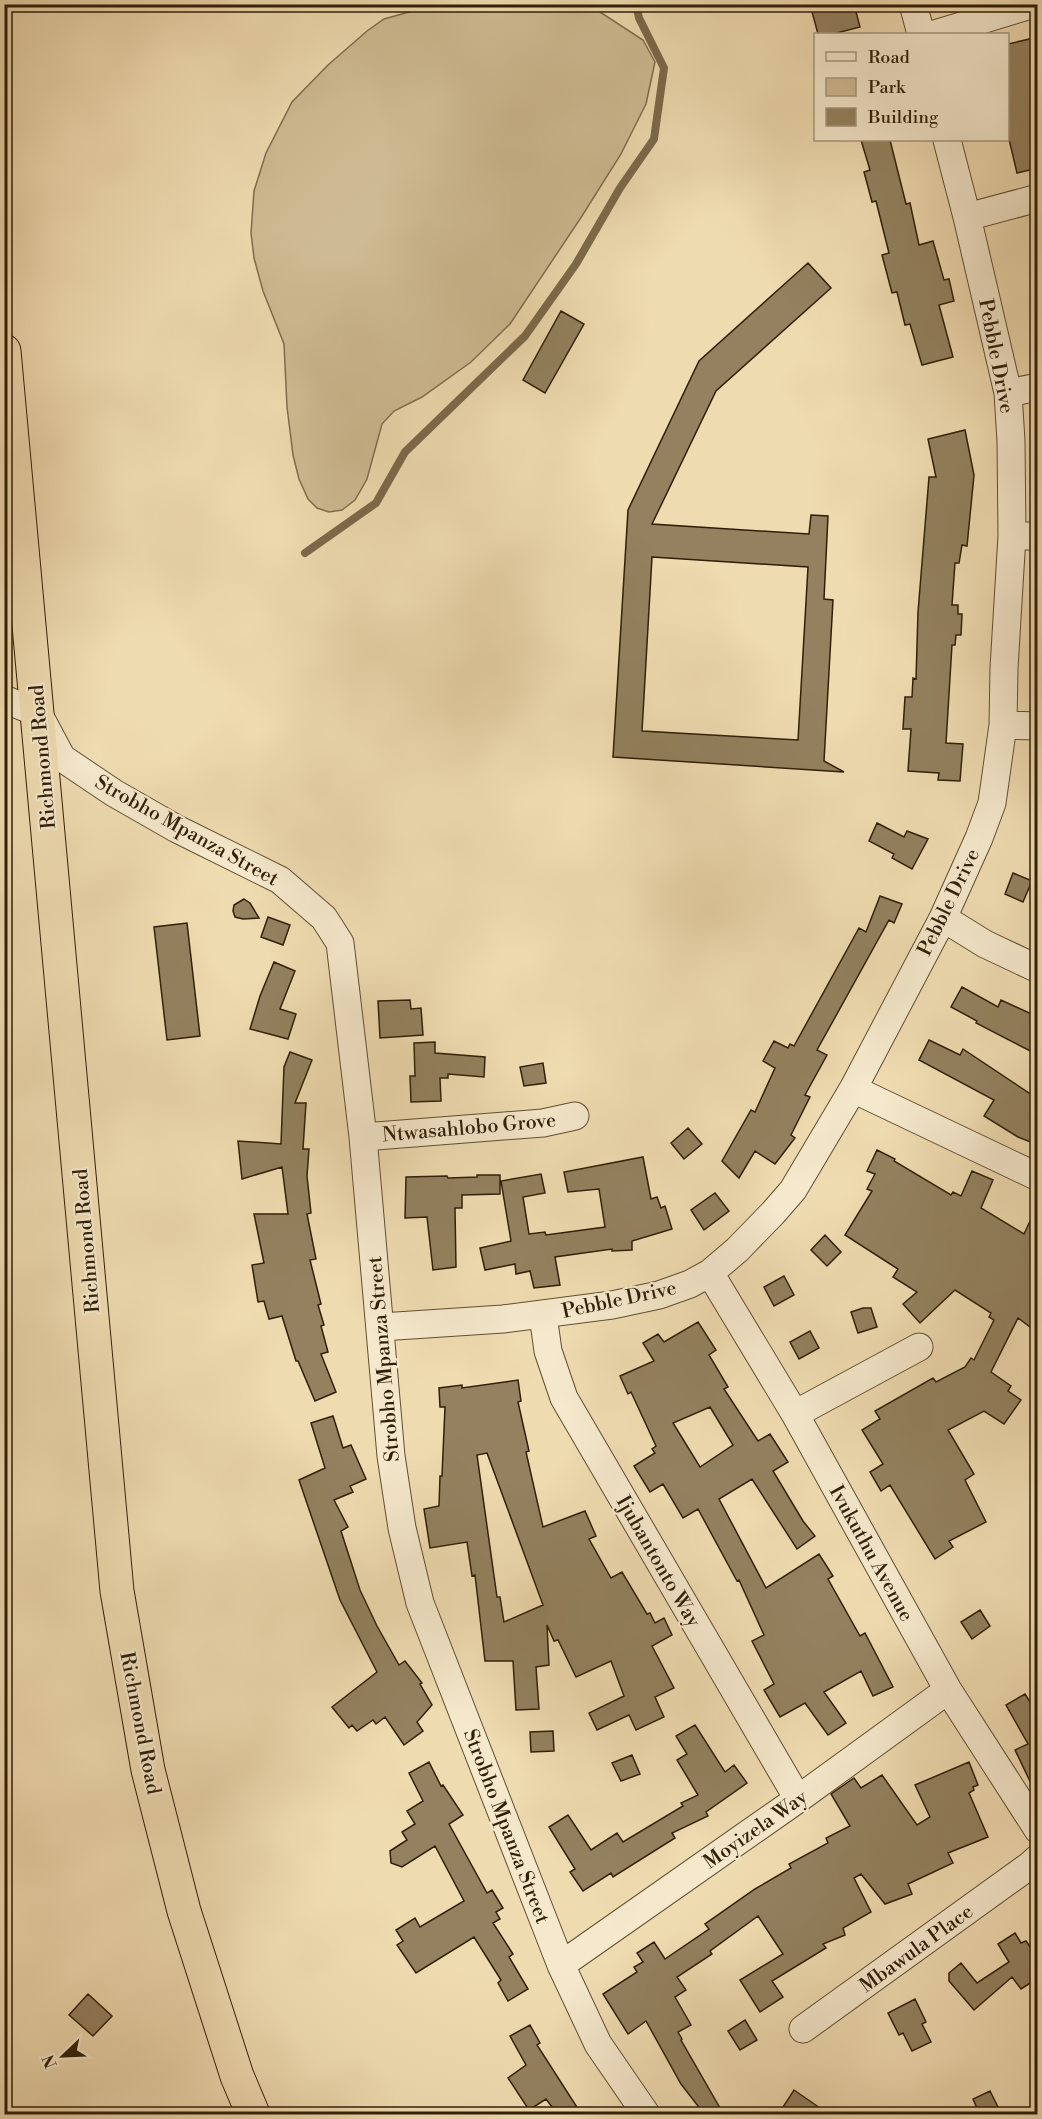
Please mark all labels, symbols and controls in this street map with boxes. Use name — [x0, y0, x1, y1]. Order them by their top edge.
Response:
legend — [814, 33, 1009, 141]
text: Road — [868, 46, 911, 69]
text: Park — [868, 76, 907, 99]
text: Building — [867, 106, 939, 129]
street label: Pebble Drive — [972, 297, 1019, 416]
street label: Richmond Road — [25, 683, 62, 830]
street label: Strobho Mpanza Street — [90, 770, 283, 892]
street label: Pebble Drive — [913, 845, 986, 960]
street label: Ntwasahlobo Grove — [381, 1108, 557, 1149]
street label: Richmond Road — [69, 1167, 106, 1314]
street label: Strobho Mpanza Street — [363, 1255, 406, 1463]
street label: Pebble Drive — [560, 1276, 679, 1325]
street label: Ivukuthu Avenue — [823, 1481, 918, 1626]
street label: Ijubantonto Way — [610, 1492, 706, 1632]
street label: Richmond Road — [113, 1650, 166, 1797]
street label: Strobho Mpanza Street — [457, 1726, 554, 1927]
street label: Moyizela Way — [699, 1785, 813, 1875]
street label: Mbawula Place — [855, 1900, 979, 1999]
north arrow — [33, 2026, 93, 2086]
text: N — [38, 2051, 62, 2071]

